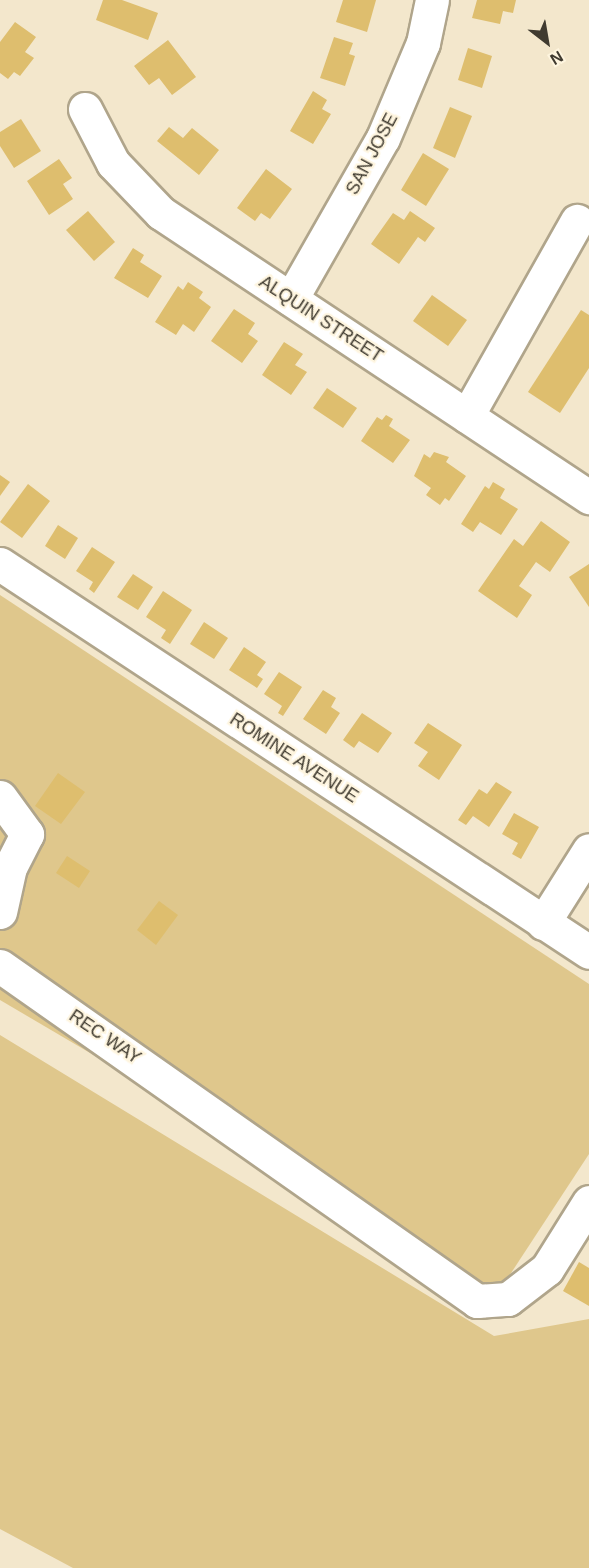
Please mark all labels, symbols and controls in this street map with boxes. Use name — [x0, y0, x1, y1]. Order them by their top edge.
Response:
north arrow — [517, 12, 577, 72]
text: N — [547, 48, 566, 68]
street label: SAN JOSE — [342, 110, 402, 198]
street label: ALQUIN STREET — [255, 271, 387, 367]
street label: ROMINE AVENUE — [225, 708, 363, 808]
street label: REC WAY — [65, 1005, 145, 1069]

